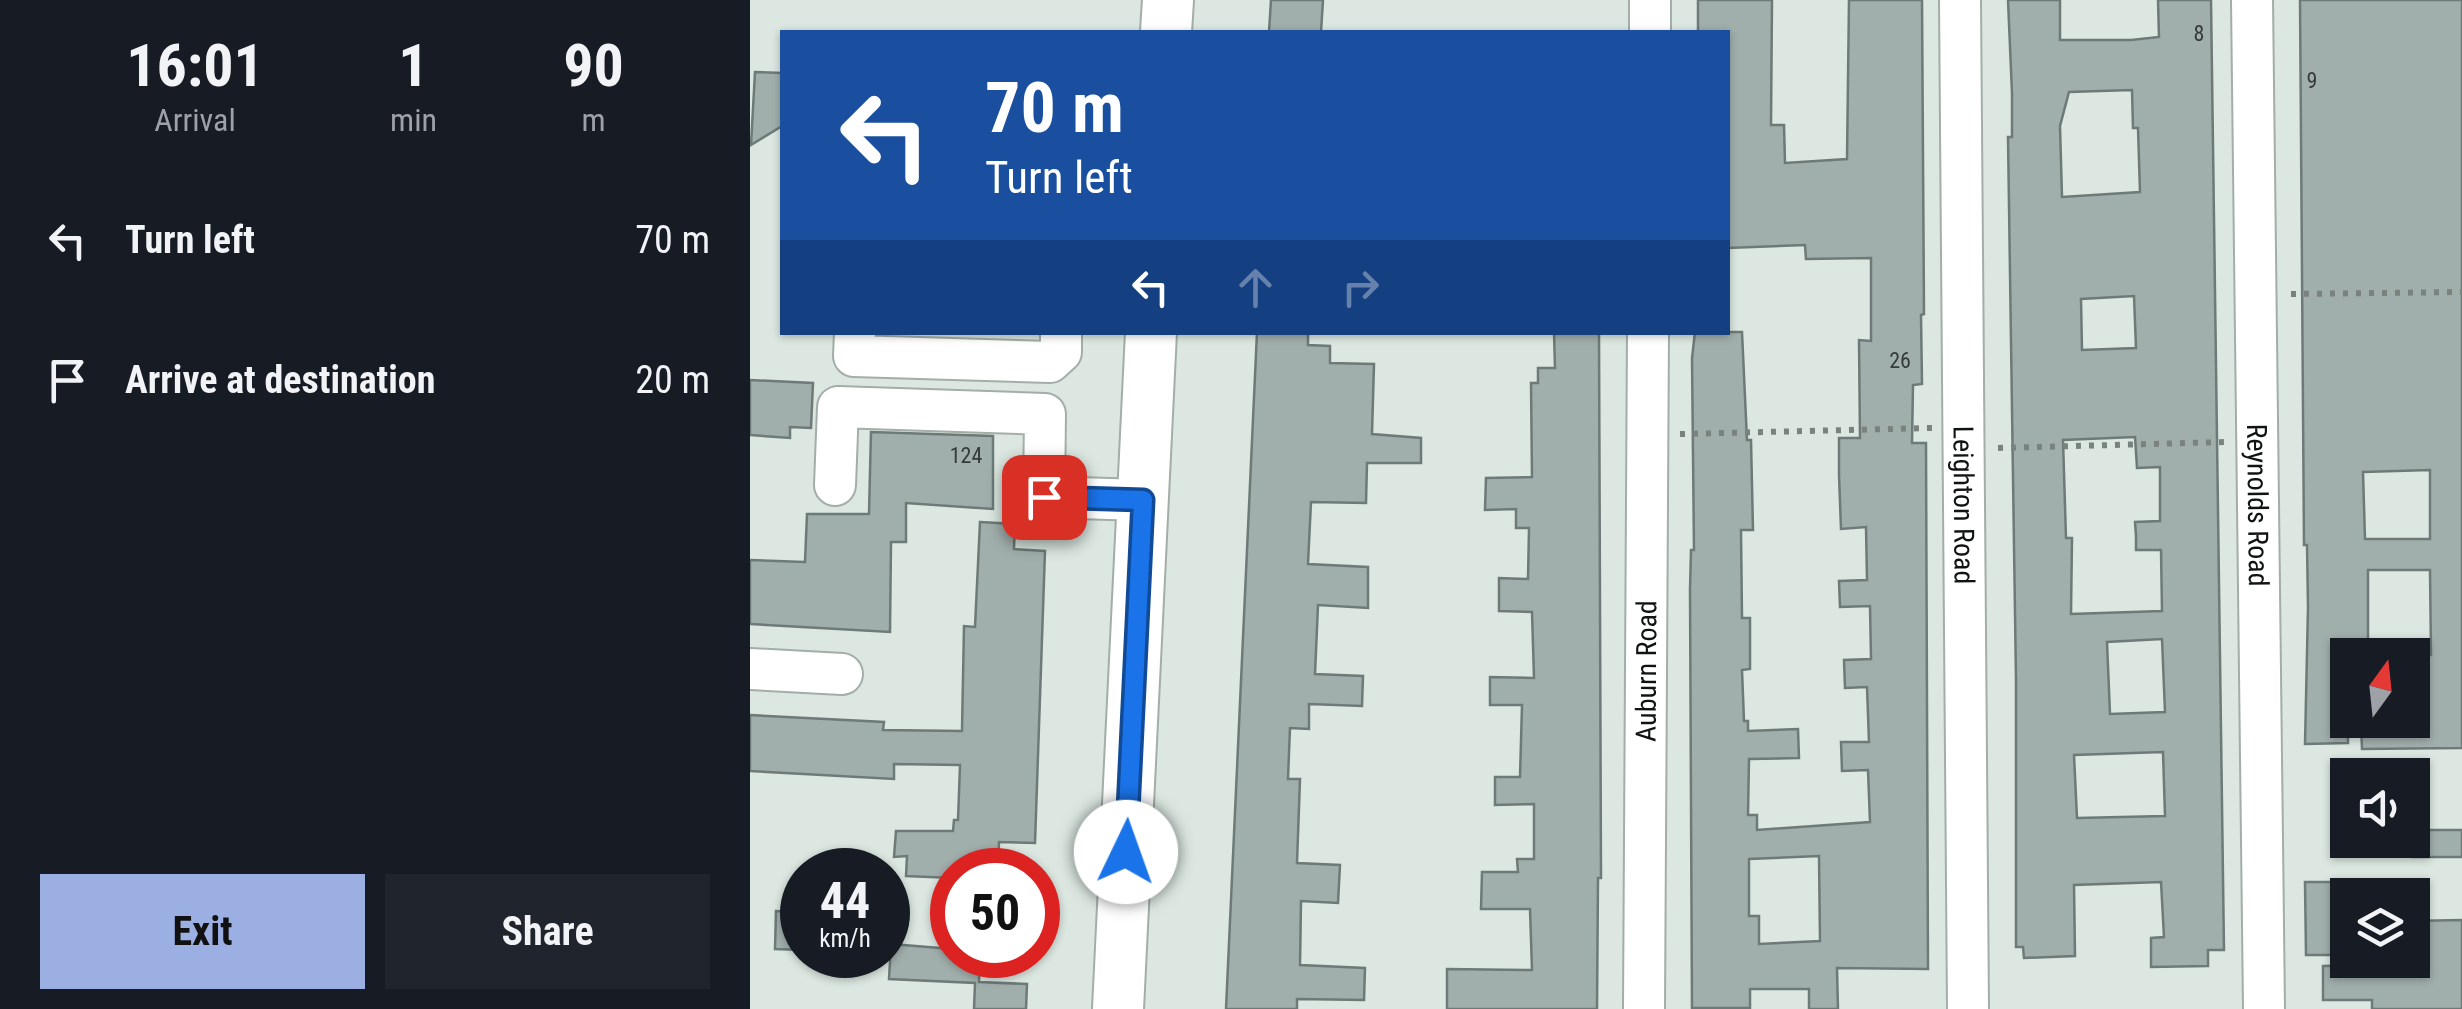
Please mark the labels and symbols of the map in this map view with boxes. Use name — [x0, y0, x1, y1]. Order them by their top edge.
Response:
house number: 8 — [2194, 21, 2204, 46]
house number: 9 — [2307, 68, 2317, 93]
house number: 26 — [1889, 348, 1911, 373]
street label: Reynolds Road — [2240, 423, 2275, 587]
street label: Leighton Road — [1946, 426, 1981, 584]
house number: 124 — [950, 443, 982, 468]
pin — [1002, 455, 1087, 540]
street label: Auburn Road — [1630, 600, 1663, 742]
north arrow — [2330, 638, 2430, 738]
position arrow — [1074, 800, 1178, 904]
speed limit sign: 50 — [930, 848, 1060, 978]

